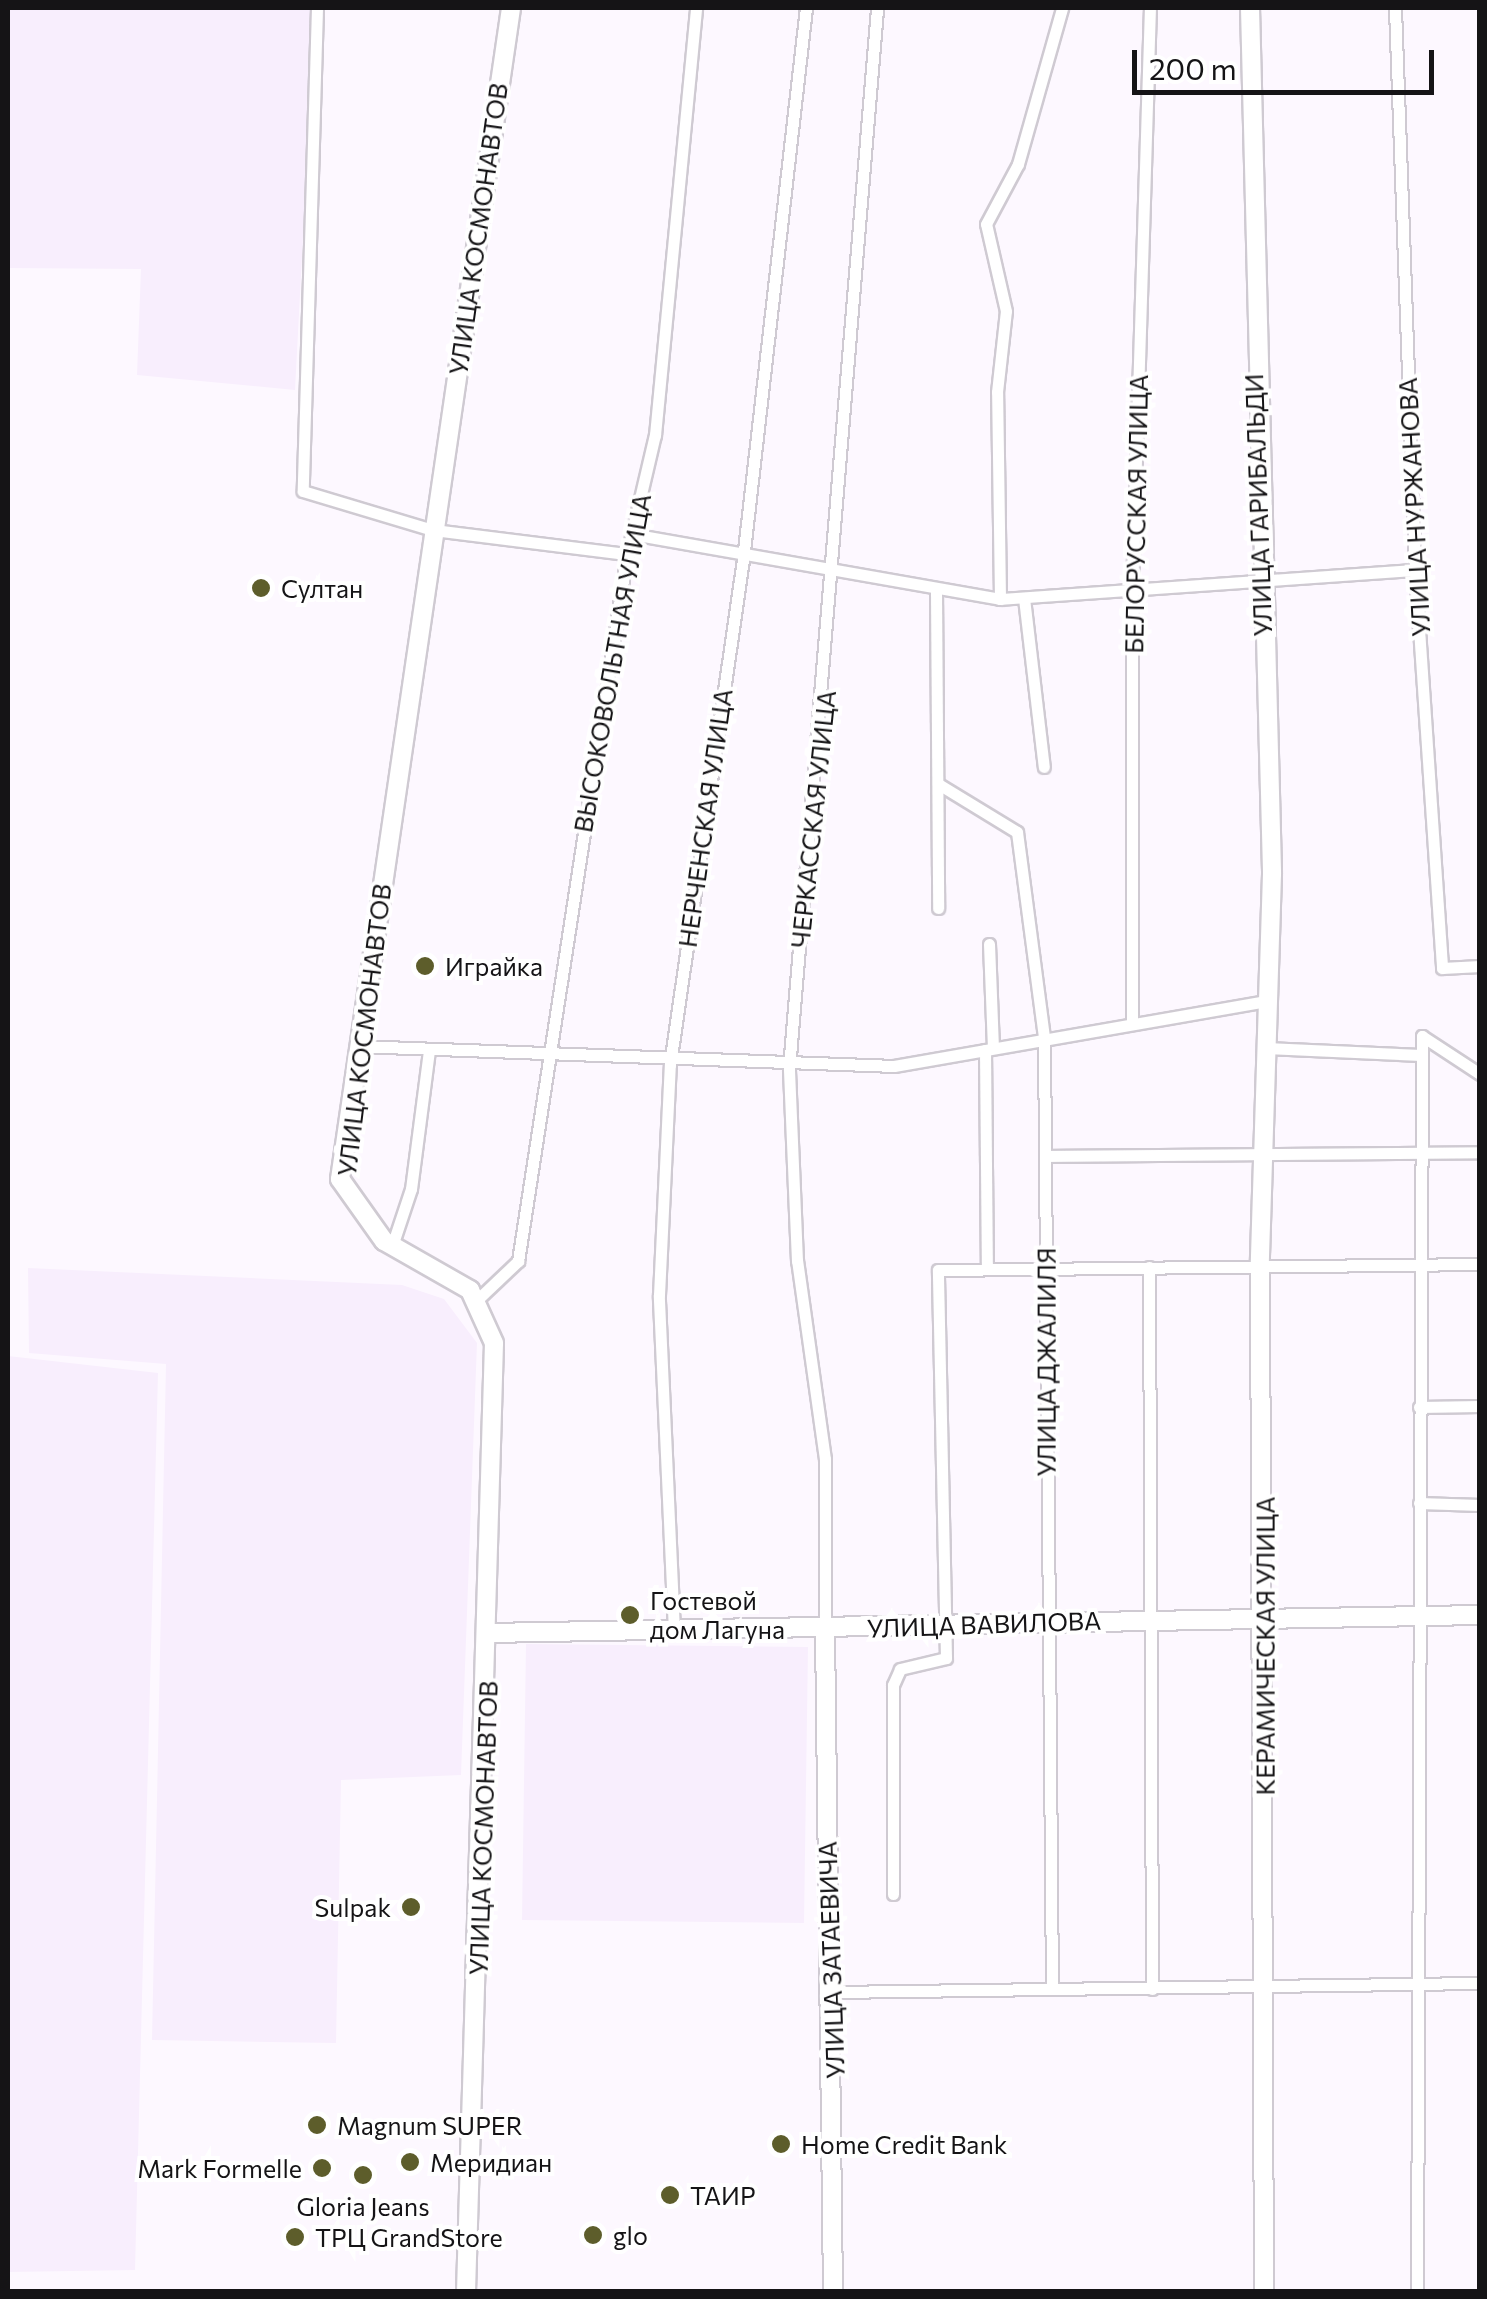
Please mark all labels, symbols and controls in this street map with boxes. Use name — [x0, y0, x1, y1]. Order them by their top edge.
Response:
scale bar — [1137, 30, 1440, 92]
text: 200 m — [1149, 49, 1237, 86]
street label: УЛИЦА КОСМОНАВТОВ — [443, 81, 513, 377]
street label: УЛИЦА ГАРИБАЛЬДИ — [1238, 373, 1278, 637]
street label: БЕЛОРУССКАЯ УЛИЦА — [1119, 374, 1153, 654]
street label: УЛИЦА НУРЖАНОВА — [1392, 377, 1436, 637]
street label: ВЫСОКОВОЛЬТНАЯ УЛИЦА — [567, 491, 657, 835]
place label: Султан — [281, 573, 363, 603]
marker: Султан — [250, 577, 272, 599]
street label: НЕРЧЕНСКАЯ УЛИЦА — [672, 687, 738, 949]
street label: ЧЕРКАССКАЯ УЛИЦА — [785, 689, 841, 949]
street label: УЛИЦА КОСМОНАВТОВ — [331, 882, 397, 1178]
place label: Играйка — [445, 951, 543, 981]
marker: Играйка — [414, 955, 436, 977]
street label: УЛИЦА ДЖАЛИЛЯ — [1031, 1247, 1061, 1477]
street label: КЕРАМИЧЕСКАЯ УЛИЦА — [1250, 1497, 1280, 1795]
place label: Гостевой дом Лагуна — [650, 1586, 785, 1645]
marker: Гостевой дом Лагуна — [619, 1604, 641, 1626]
street label: УЛИЦА ВАВИЛОВА — [866, 1605, 1102, 1643]
street label: УЛИЦА КОСМОНАВТОВ — [463, 1680, 503, 1976]
street label: УЛИЦА ЗАТАЕВИЧА — [812, 1841, 850, 2079]
place label: Sulpak — [315, 1892, 391, 1922]
marker: Sulpak — [400, 1896, 422, 1918]
place label: Magnum SUPER — [337, 2110, 522, 2140]
marker: Magnum SUPER — [306, 2114, 328, 2136]
place label: Home Credit Bank — [801, 2129, 1007, 2159]
marker: Home Credit Bank — [770, 2133, 792, 2155]
place label: Меридиан — [430, 2147, 552, 2177]
marker: Меридиан — [399, 2151, 421, 2173]
place label: Mark Formelle — [137, 2153, 302, 2183]
marker: Mark Formelle — [311, 2157, 333, 2179]
marker: Gloria Jeans — [352, 2164, 374, 2186]
place label: ТАИР — [690, 2180, 756, 2210]
marker: ТАИР — [659, 2184, 681, 2206]
place label: Gloria Jeans — [296, 2191, 430, 2221]
place label: glo — [613, 2220, 648, 2250]
place label: ТРЦ GrandStore — [315, 2222, 503, 2252]
marker: glo — [582, 2224, 604, 2246]
marker: ТРЦ GrandStore — [284, 2226, 306, 2248]

